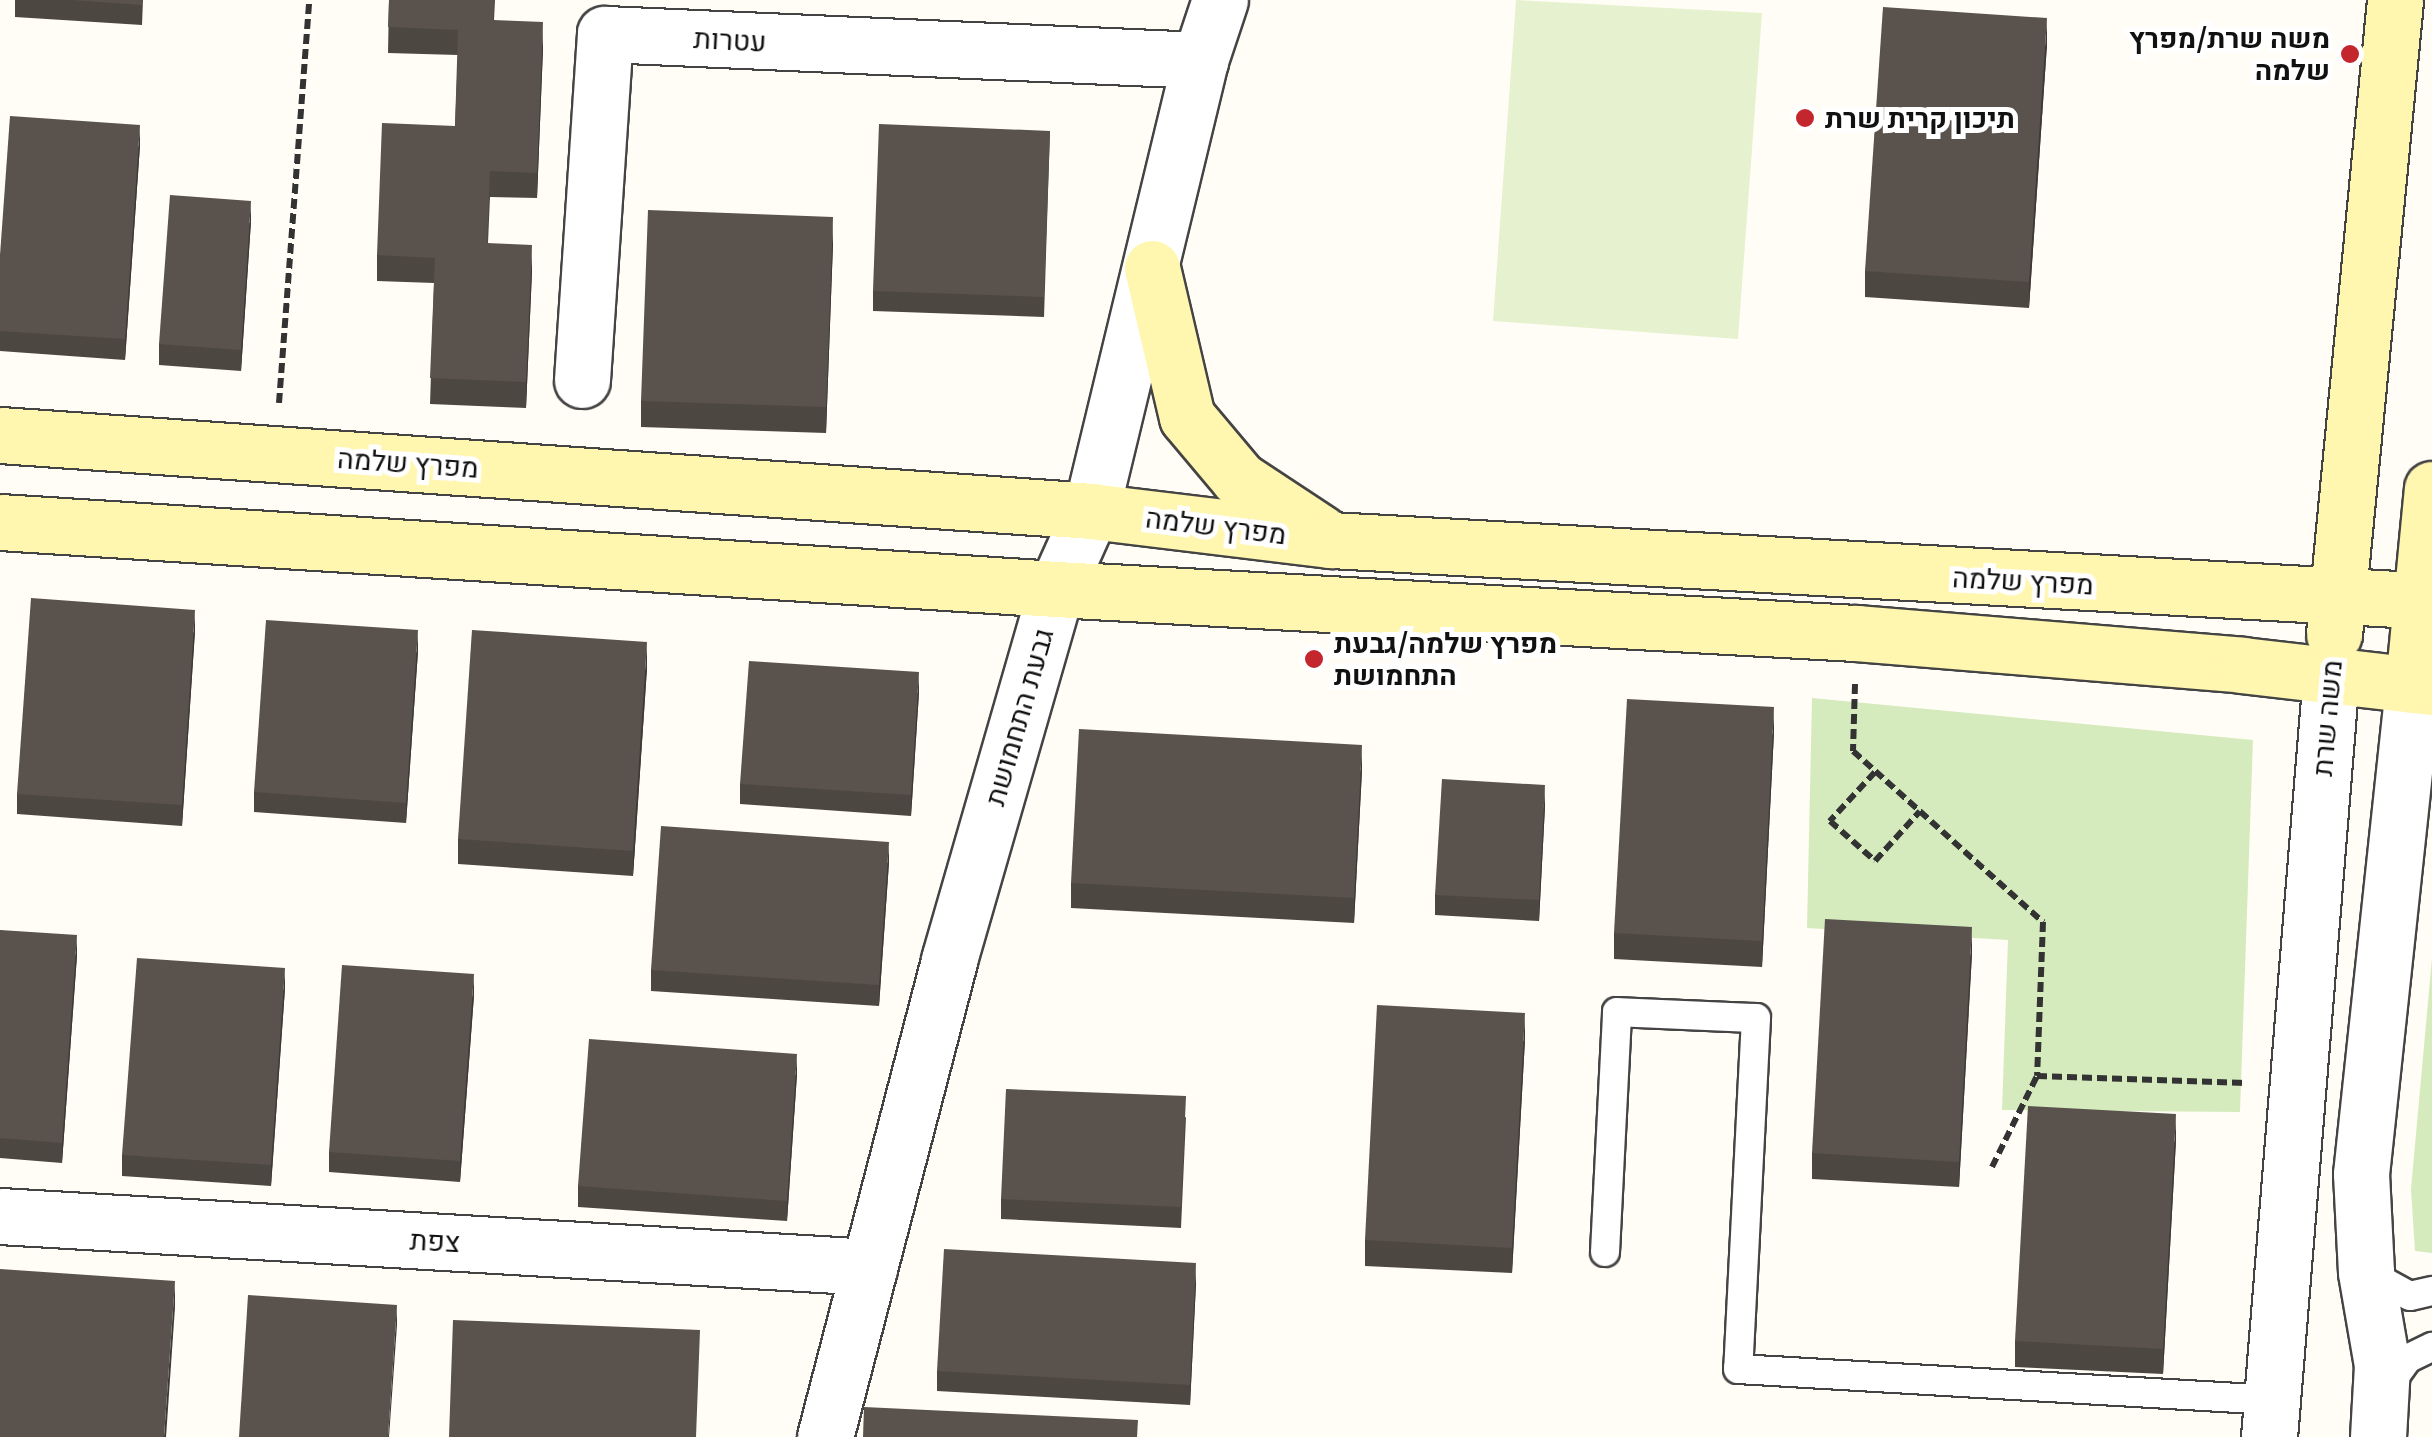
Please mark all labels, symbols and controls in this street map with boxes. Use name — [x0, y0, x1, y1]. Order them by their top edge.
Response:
street label: עטרות — [693, 21, 767, 59]
place label: משה שרת/מפרץ שלמה — [2129, 21, 2330, 87]
marker: משה שרת/מפרץ שלמה — [2339, 43, 2361, 65]
place label: תיכון קרית שרת — [1825, 101, 2015, 135]
marker: תיכון קרית שרת — [1794, 107, 1816, 129]
street label: מפרץ שלמה — [336, 441, 480, 485]
street label: מפרץ שלמה — [1144, 501, 1288, 551]
street label: מפרץ שלמה — [1951, 561, 2095, 601]
street label: גבעת התחמושת — [978, 625, 1060, 809]
place label: מפרץ שלמה/גבעת התחמושת — [1334, 626, 1557, 692]
marker: מפרץ שלמה/גבעת התחמושת — [1303, 648, 1325, 670]
street label: משה שרת — [2305, 658, 2349, 778]
street label: צפת — [409, 1223, 461, 1259]

